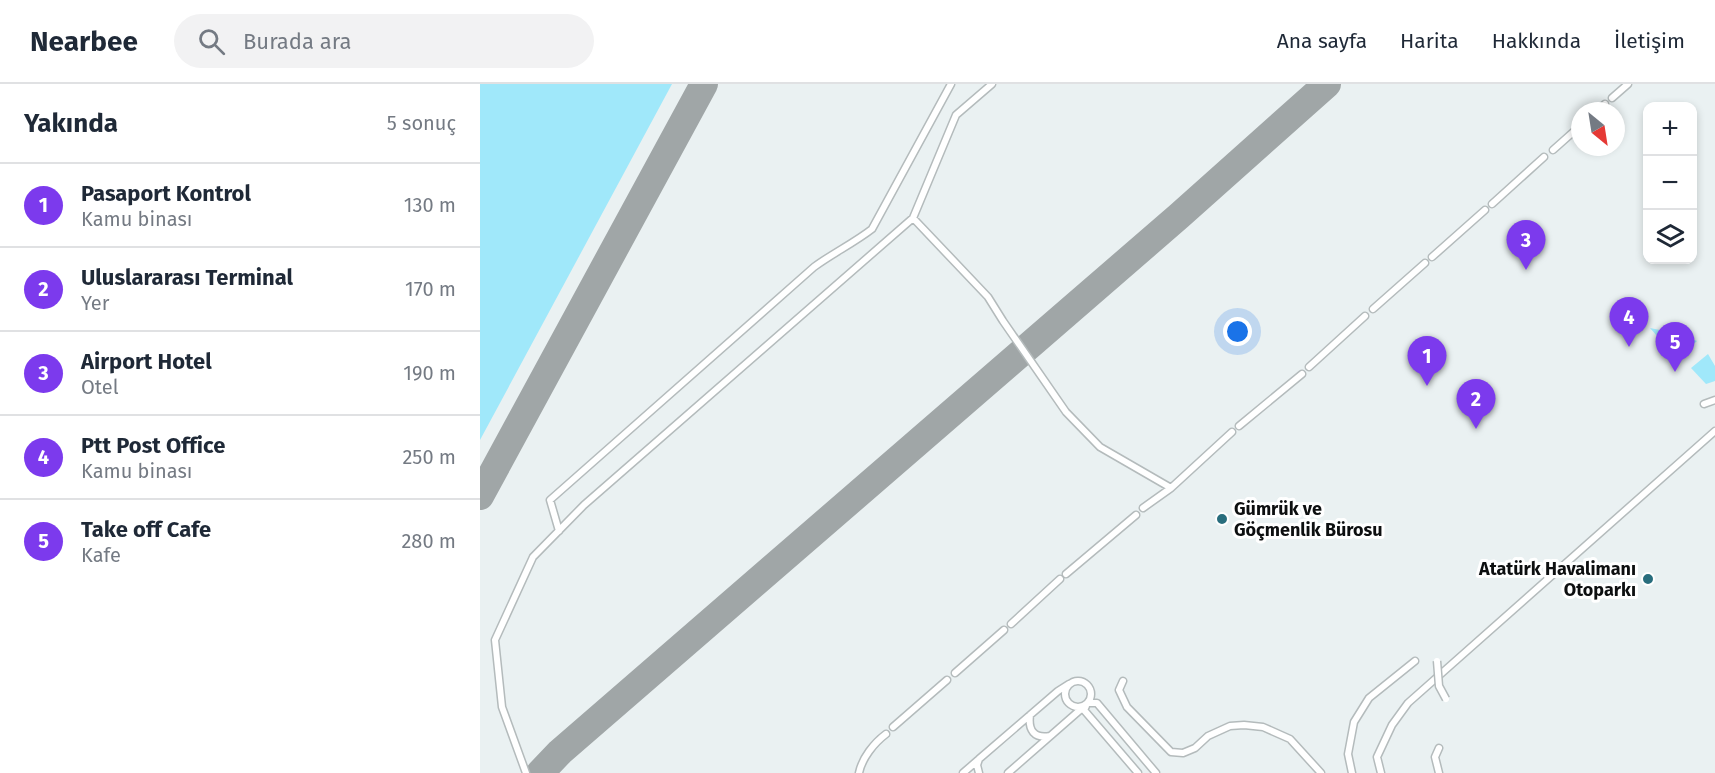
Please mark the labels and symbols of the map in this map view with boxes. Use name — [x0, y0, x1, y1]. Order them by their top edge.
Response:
north arrow — [1571, 102, 1625, 156]
pin: 3 — [1506, 220, 1546, 270]
pin: 4 — [1610, 298, 1648, 347]
your location — [1223, 317, 1252, 346]
pin: 5 — [1656, 322, 1694, 372]
pin: 1 — [1408, 336, 1446, 386]
pin: 2 — [1456, 380, 1496, 429]
place label: Gümrük ve Göçmenlik Bürosu — [1234, 498, 1382, 541]
marker: Gümrük ve Göçmenlik Bürosu — [1215, 512, 1229, 526]
place label: Atatürk Havalimanı Otoparkı — [1478, 558, 1636, 601]
marker: Atatürk Havalimanı Otoparkı — [1641, 572, 1655, 586]

